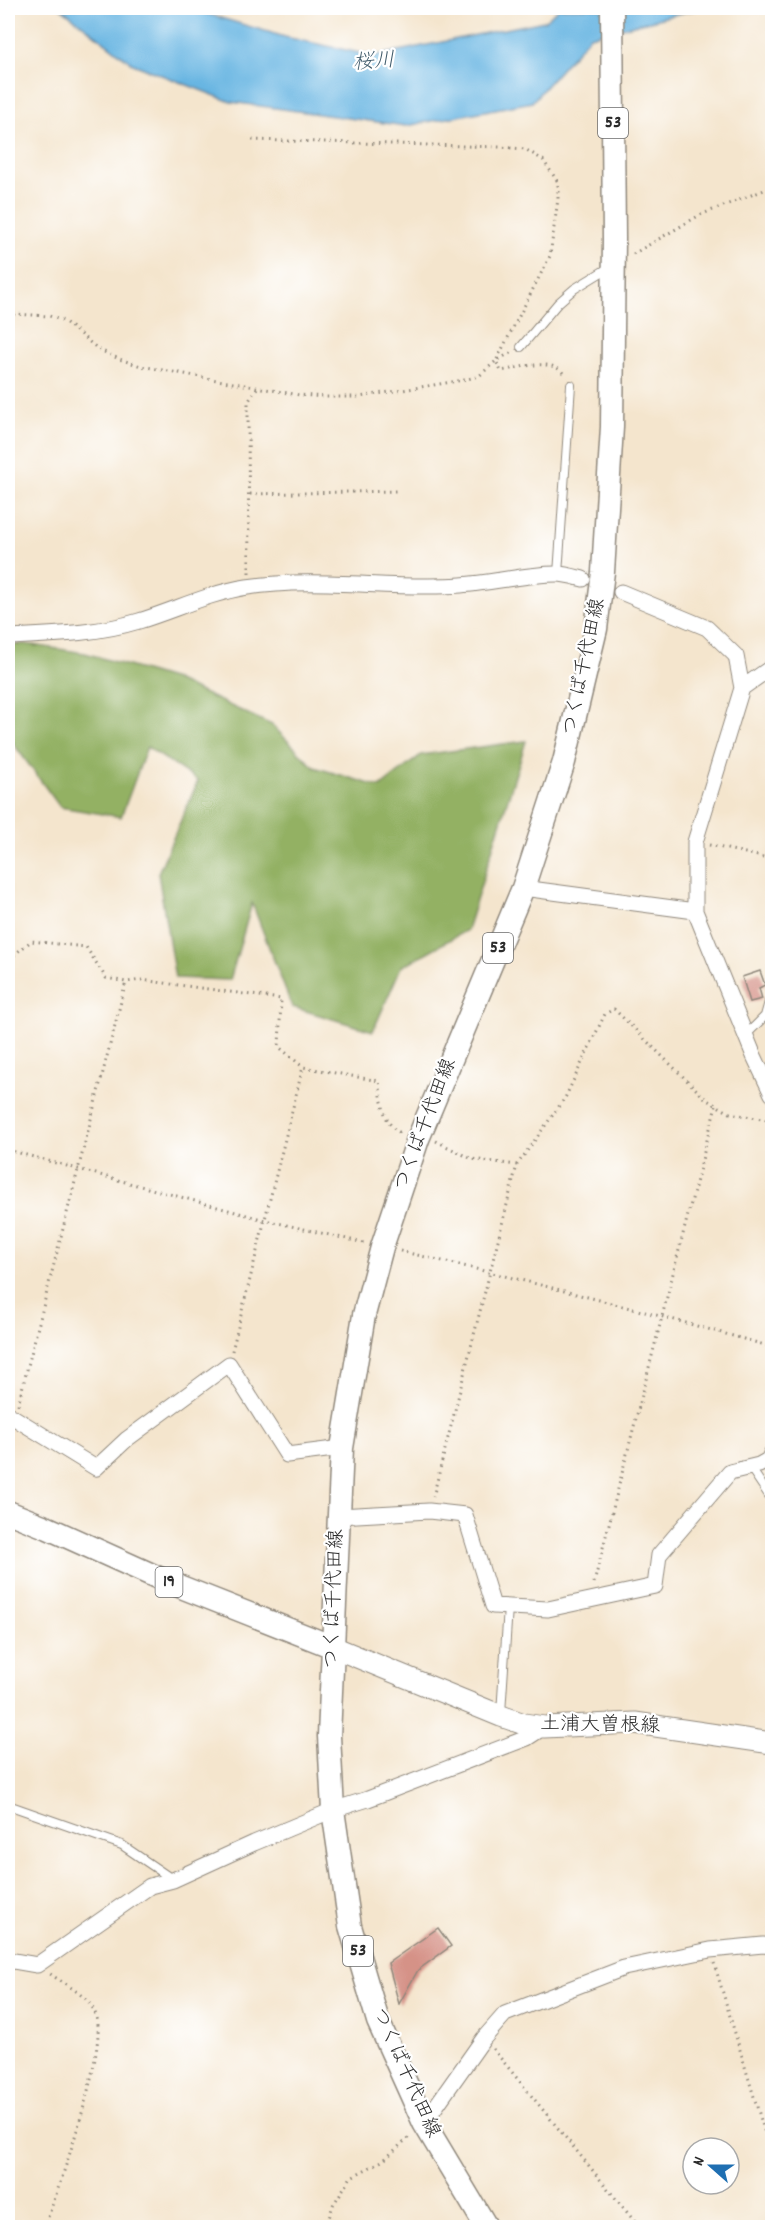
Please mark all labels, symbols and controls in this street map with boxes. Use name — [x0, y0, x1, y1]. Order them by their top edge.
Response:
water label: 桜川 — [352, 47, 396, 79]
road number: 53 — [598, 108, 628, 138]
street label: つくば千代田線 — [557, 596, 613, 738]
road number: 53 — [483, 933, 513, 963]
street label: つくば千代田線 — [388, 1055, 464, 1195]
street label: つくば千代田線 — [319, 1529, 351, 1669]
road number: 19 — [156, 1567, 182, 1597]
street label: 土浦大曽根線 — [540, 1711, 660, 1741]
road number: 53 — [343, 1936, 373, 1966]
street label: つくば千代田線 — [364, 2003, 446, 2143]
north arrow — [681, 2136, 741, 2196]
text: N — [687, 2154, 712, 2169]

